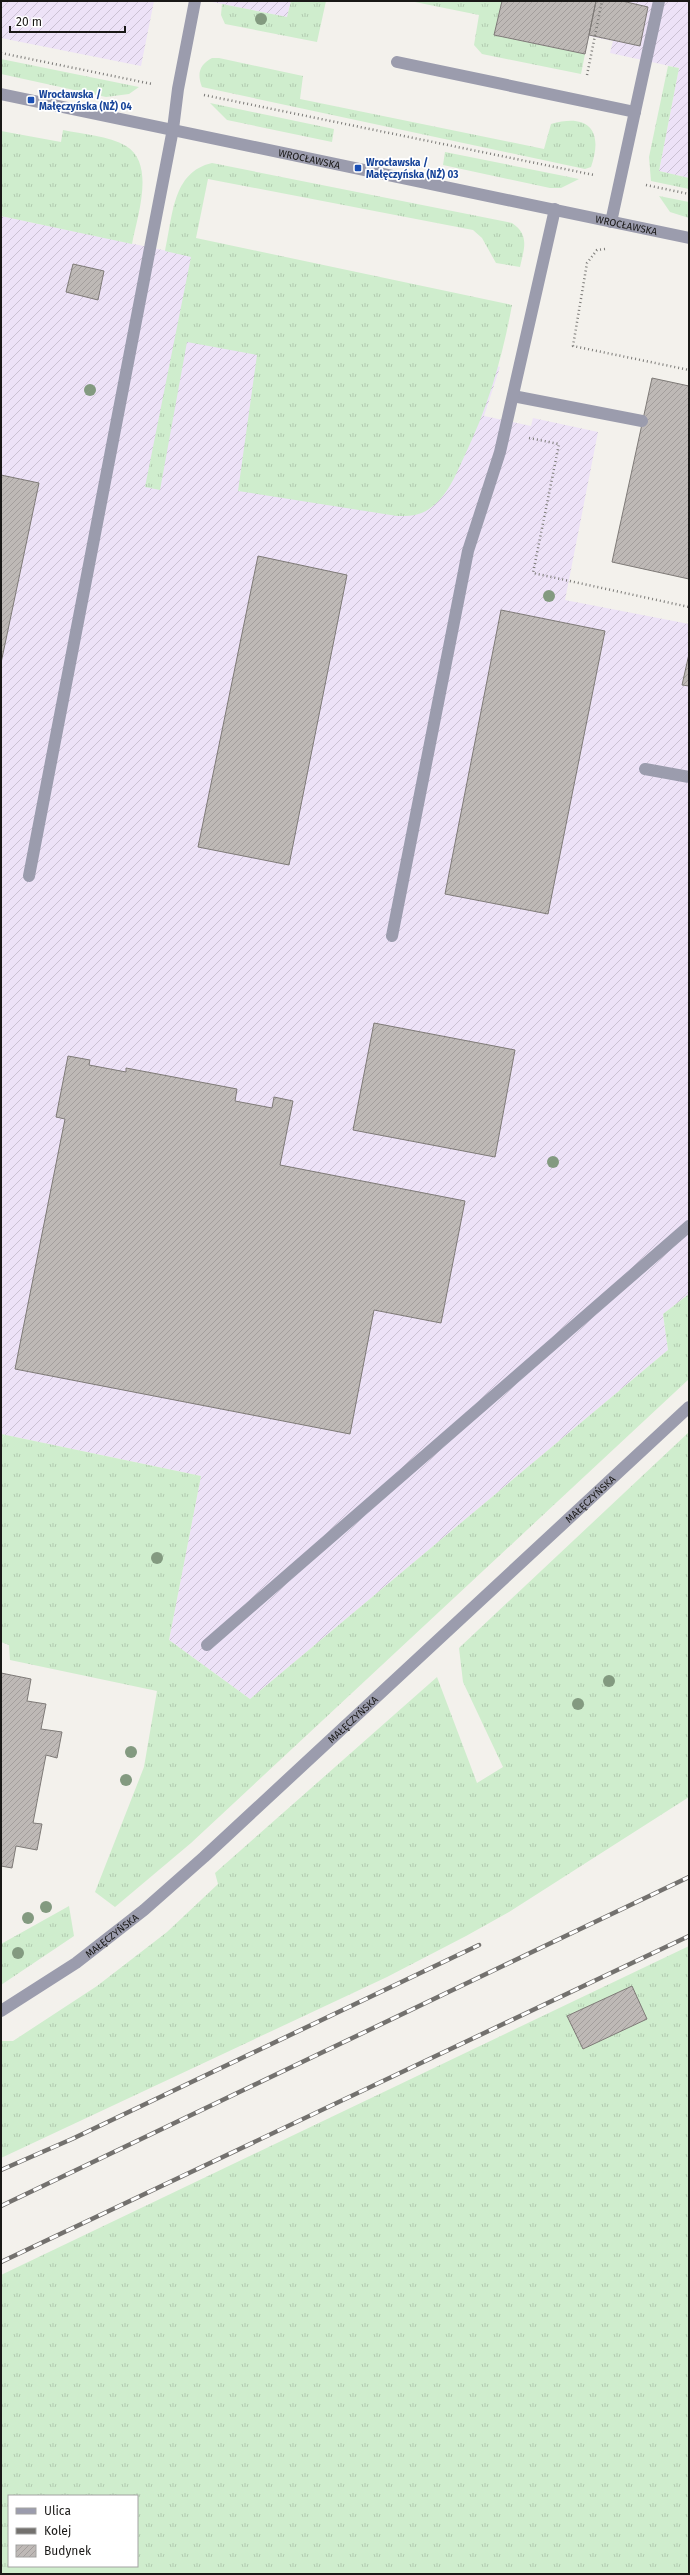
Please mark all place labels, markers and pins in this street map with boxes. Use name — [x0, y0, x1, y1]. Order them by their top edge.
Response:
place label: Wrocławska / Małęczyńska (NŻ) 04 — [39, 89, 132, 113]
marker: Wrocławska / Małęczyńska (NŻ) 04 — [26, 95, 36, 105]
place label: Wrocławska / Małęczyńska (NŻ) 03 — [366, 157, 458, 181]
marker: Wrocławska / Małęczyńska (NŻ) 03 — [353, 163, 363, 173]

